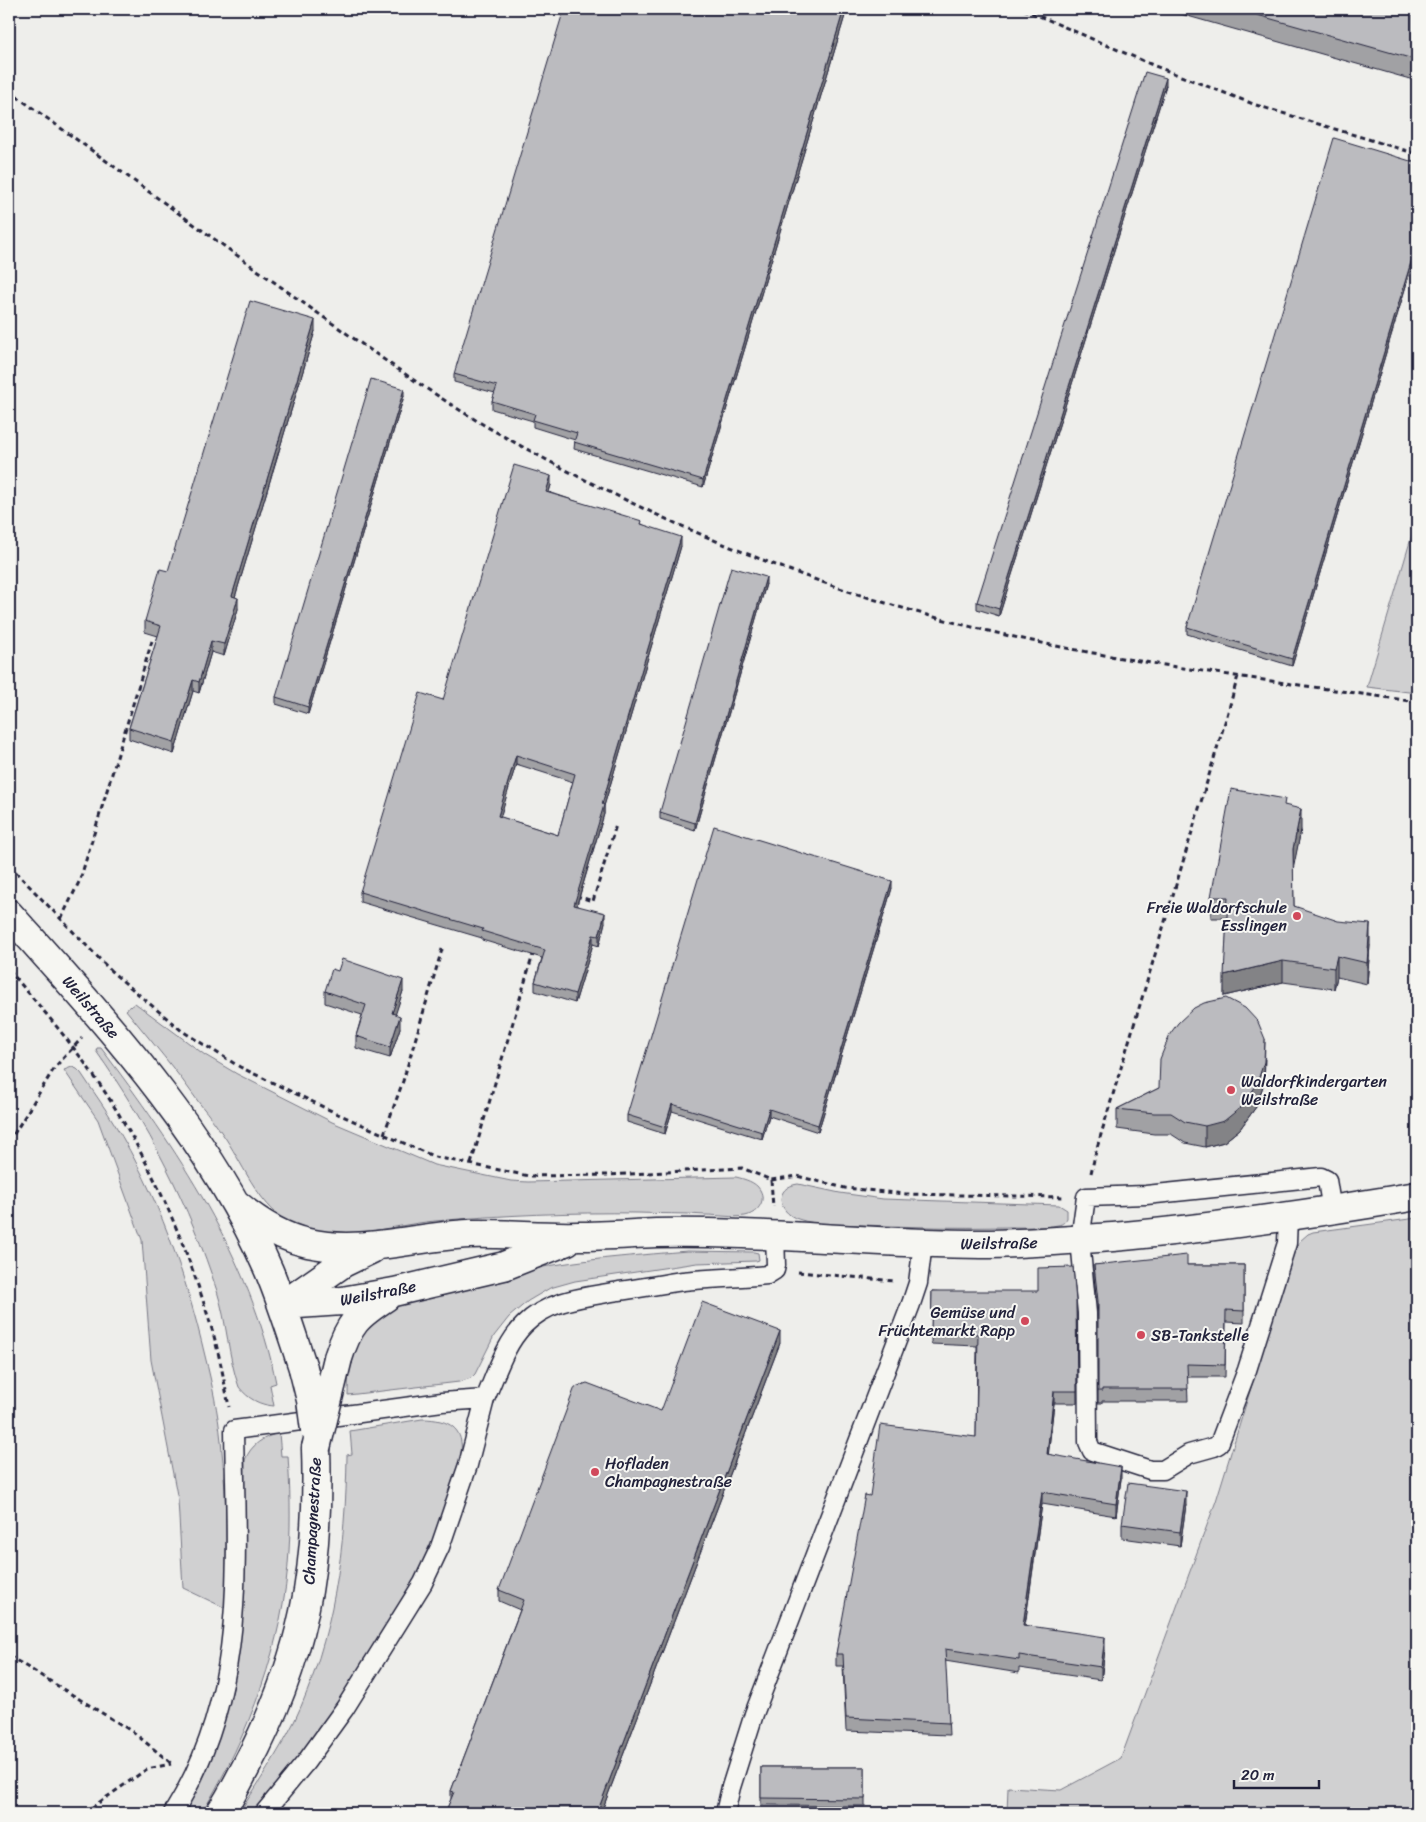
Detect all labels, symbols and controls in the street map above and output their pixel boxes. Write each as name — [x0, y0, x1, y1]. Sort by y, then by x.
place label: Freie Waldorfschule Esslingen — [1147, 893, 1287, 940]
marker: Freie Waldorfschule Esslingen — [1291, 910, 1303, 922]
street label: Weilstraße — [55, 968, 127, 1046]
place label: Waldorfkindergarten Weilstraße — [1241, 1067, 1387, 1114]
marker: Waldorfkindergarten Weilstraße — [1225, 1084, 1237, 1096]
street label: Weilstraße — [960, 1228, 1038, 1258]
street label: Weilstraße — [337, 1271, 419, 1315]
place label: Gemüse und Früchtemarkt Rapp — [878, 1298, 1017, 1345]
marker: Gemüse und Früchtemarkt Rapp — [1019, 1315, 1031, 1327]
place label: SB-Tankstelle — [1151, 1321, 1249, 1350]
marker: SB-Tankstelle — [1135, 1329, 1147, 1341]
place label: Hofladen Champagnestraße — [605, 1449, 732, 1496]
street label: Champagnestraße — [294, 1457, 330, 1585]
marker: Hofladen Champagnestraße — [589, 1466, 601, 1478]
scale bar — [1234, 1757, 1318, 1789]
text: 20 m — [1241, 1762, 1275, 1788]

